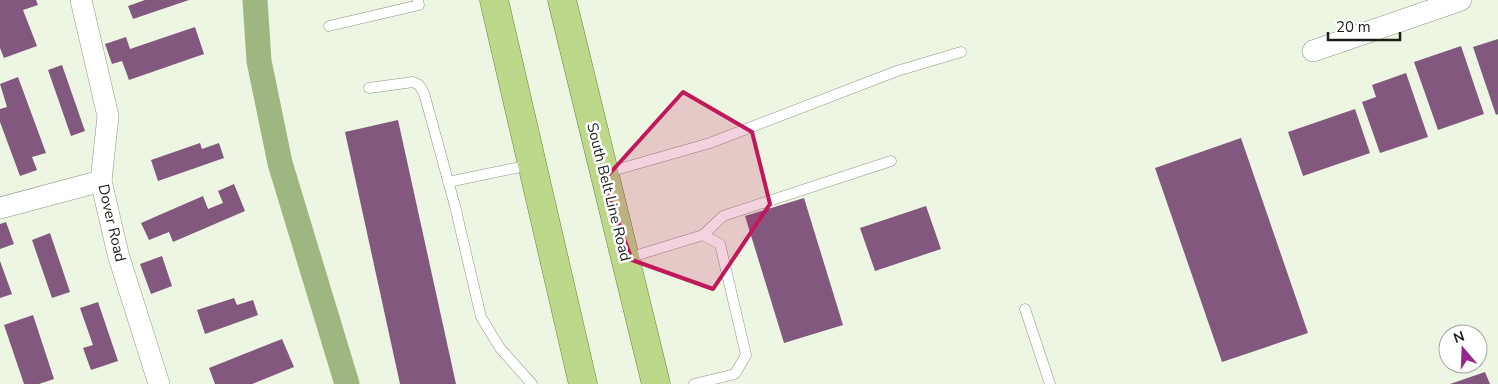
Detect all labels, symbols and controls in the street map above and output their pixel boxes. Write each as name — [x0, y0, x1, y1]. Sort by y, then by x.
scale bar — [1328, 10, 1400, 42]
text: 20 m — [1336, 17, 1371, 37]
street label: South Belt Line Road — [582, 121, 636, 263]
street label: Dover Road — [93, 182, 131, 264]
north arrow — [1438, 324, 1488, 374]
text: N — [1451, 326, 1467, 348]

